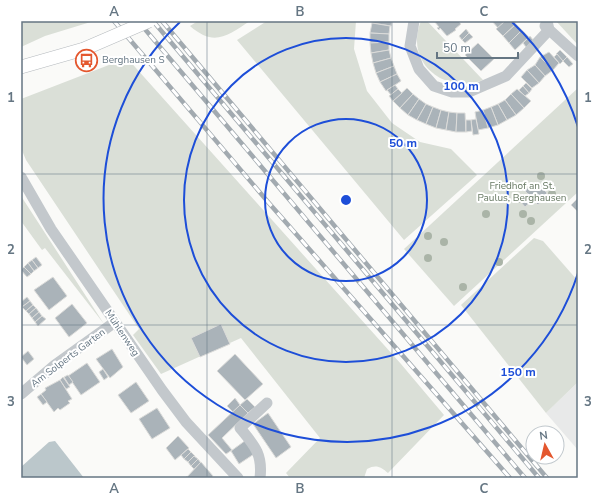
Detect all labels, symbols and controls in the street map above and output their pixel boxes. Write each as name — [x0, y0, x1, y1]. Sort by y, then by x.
text: A — [109, 3, 119, 21]
text: B — [296, 3, 305, 21]
text: C — [480, 3, 489, 21]
scale bar — [437, 34, 518, 60]
text: 50 m — [443, 40, 471, 56]
bus stop icon: Berghausen S — [74, 47, 100, 73]
place label: Berghausen S — [102, 53, 165, 67]
text: 100 m — [443, 78, 479, 94]
text: 1 — [7, 89, 15, 107]
text: 1 — [584, 89, 592, 107]
text: 50 m — [389, 135, 417, 151]
park label: Friedhof an St. Paulus, Berghausen — [477, 179, 567, 205]
centre of rings — [339, 193, 353, 207]
text: 2 — [7, 241, 15, 259]
text: 2 — [584, 241, 592, 259]
street label: Mühlenweg — [101, 307, 143, 359]
street label: Am Solperts Garten — [28, 325, 108, 391]
text: 150 m — [500, 364, 536, 380]
text: 3 — [7, 393, 15, 411]
text: 3 — [584, 393, 592, 411]
north arrow — [525, 425, 565, 465]
text: N — [539, 428, 549, 444]
text: A — [109, 480, 119, 498]
text: B — [296, 480, 305, 498]
text: C — [480, 480, 489, 498]

